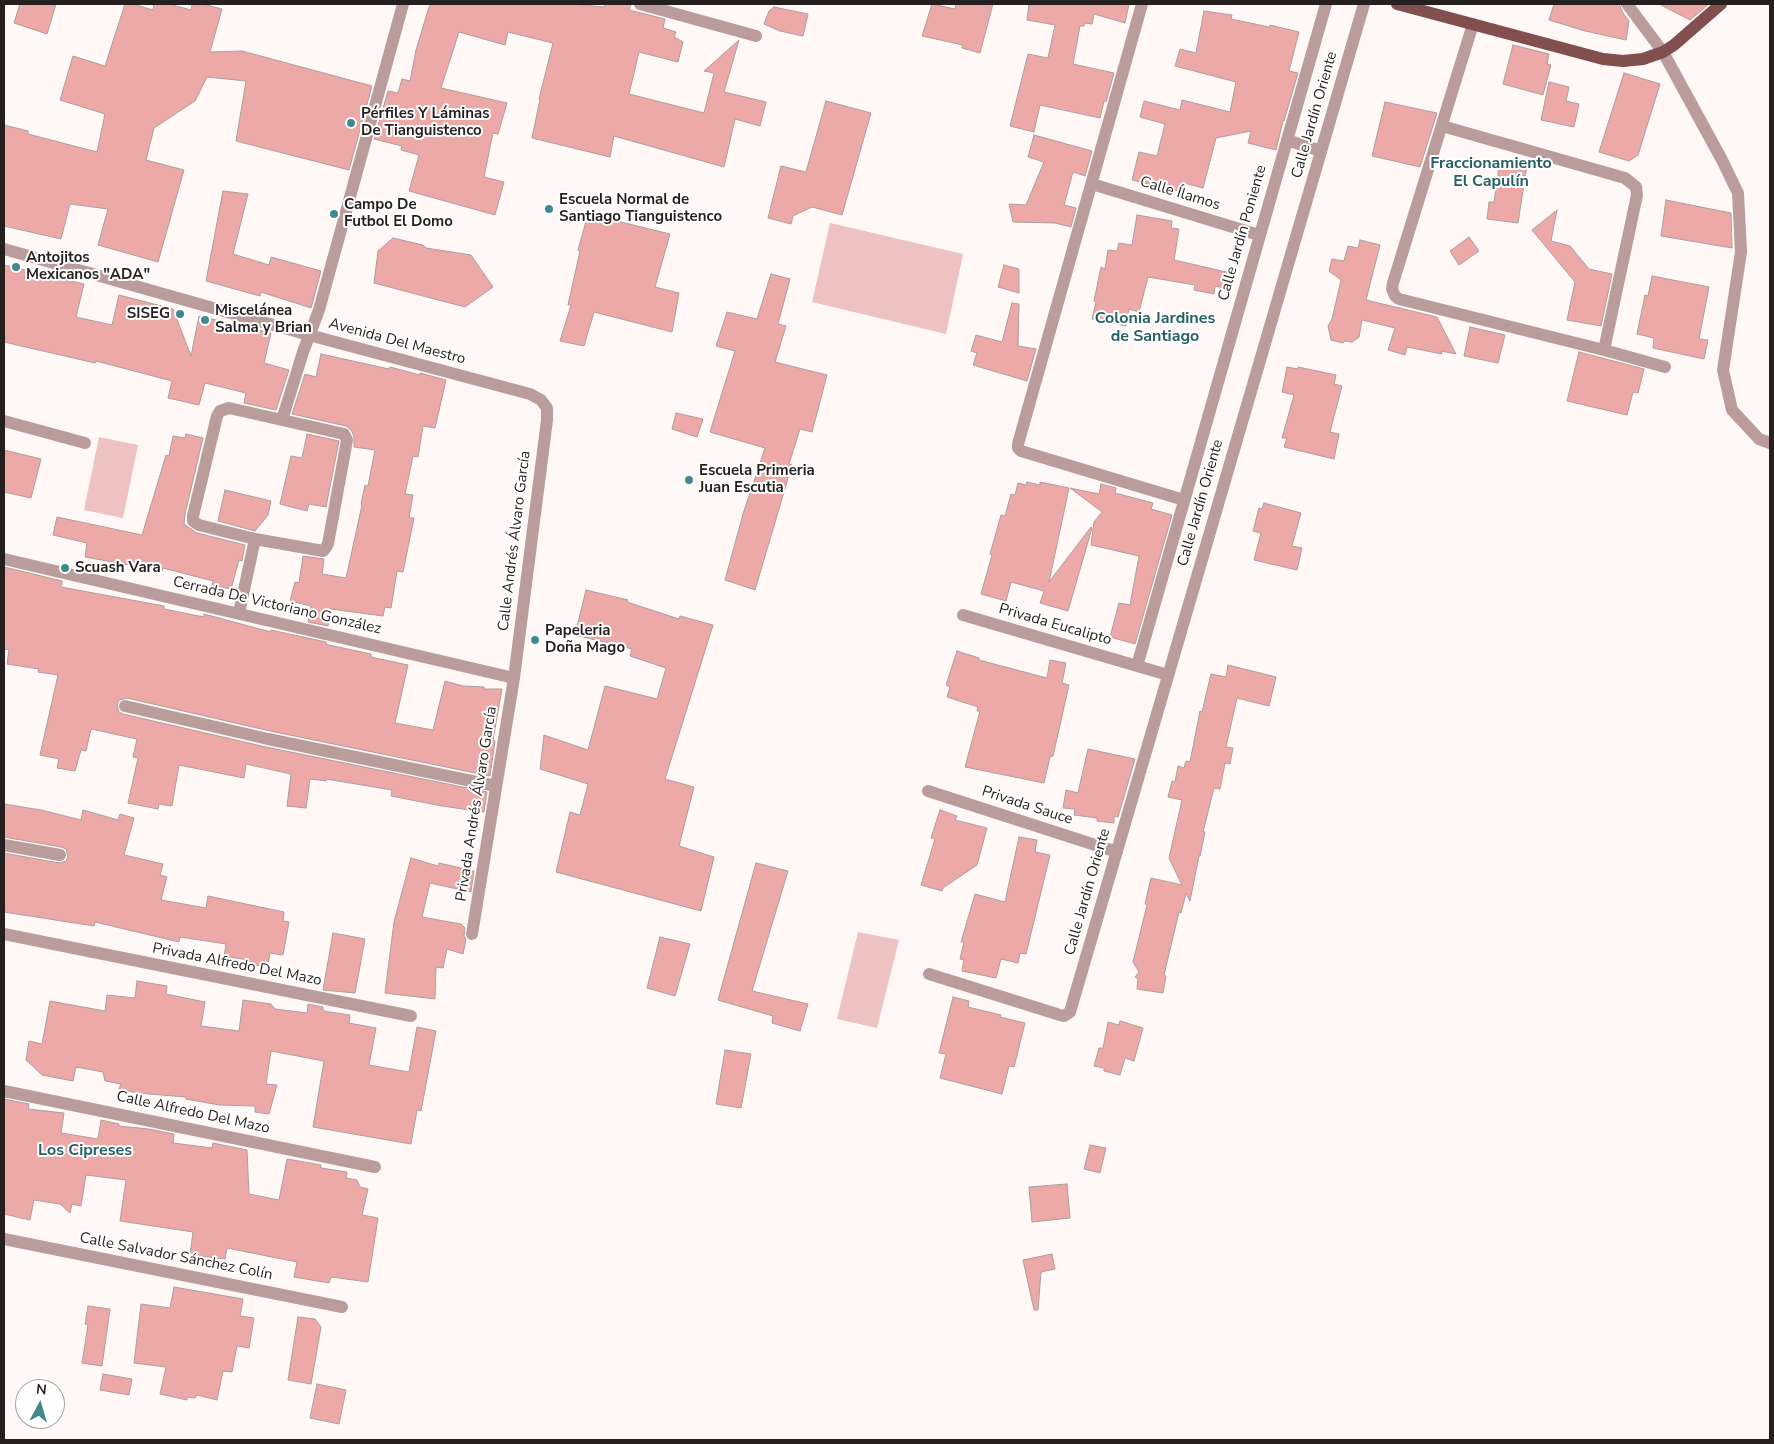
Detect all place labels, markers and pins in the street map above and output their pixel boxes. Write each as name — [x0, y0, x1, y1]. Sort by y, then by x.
place label: Pérfiles Y Láminas De Tianguistenco — [361, 105, 489, 140]
marker: Pérfiles Y Láminas De Tianguistenco — [345, 117, 357, 129]
place label: Escuela Normal de Santiago Tianguistenco — [559, 191, 722, 226]
place label: Campo De Futbol El Domo — [344, 196, 453, 231]
marker: Escuela Normal de Santiago Tianguistenco — [543, 203, 555, 215]
marker: Campo De Futbol El Domo — [328, 208, 340, 220]
place label: Antojitos Mexicanos "ADA" — [26, 249, 150, 284]
marker: Antojitos Mexicanos "ADA" — [10, 261, 22, 273]
place label: Miscelánea Salma y Brian — [215, 302, 312, 337]
place label: SISEG — [127, 305, 170, 323]
marker: SISEG — [174, 308, 186, 320]
marker: Miscelánea Salma y Brian — [199, 314, 211, 326]
place label: Escuela Primeria Juan Escutia — [699, 462, 815, 497]
marker: Escuela Primeria Juan Escutia — [683, 474, 695, 486]
place label: Scuash Vara — [75, 559, 161, 577]
marker: Scuash Vara — [59, 562, 71, 574]
place label: Papeleria Doña Mago — [545, 622, 625, 657]
marker: Papeleria Doña Mago — [529, 634, 541, 646]

